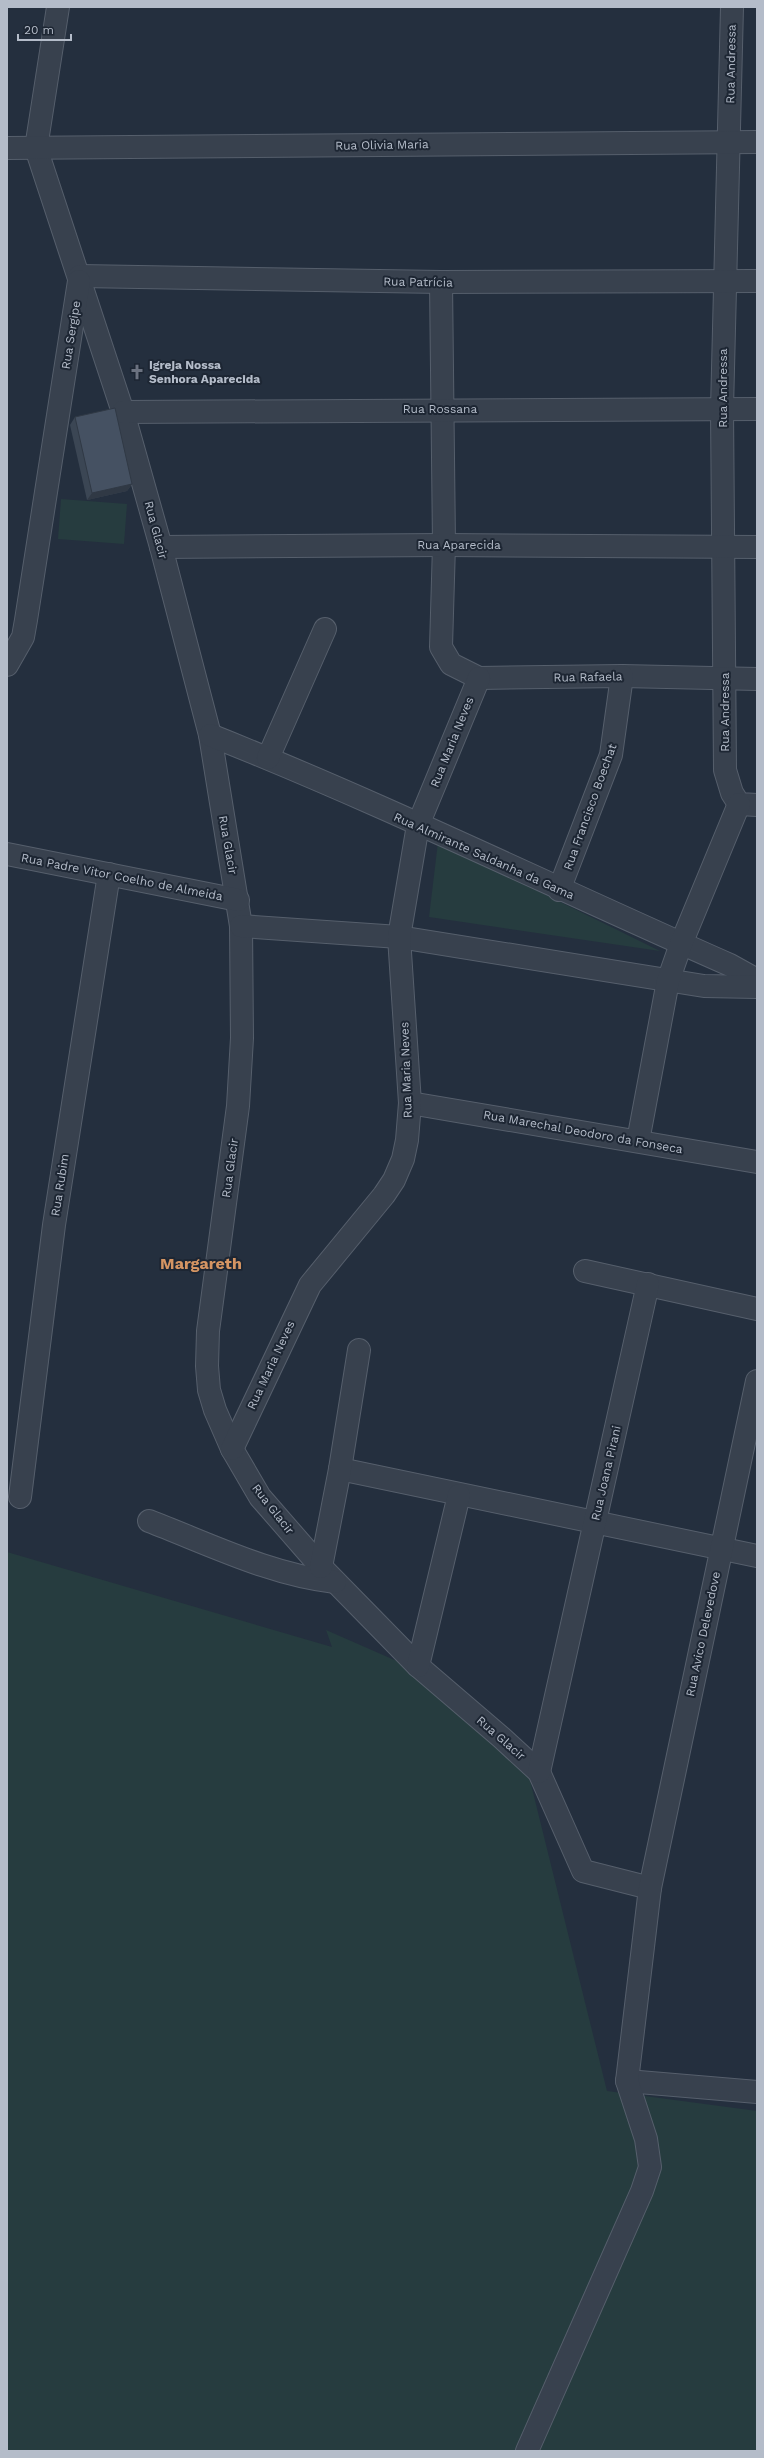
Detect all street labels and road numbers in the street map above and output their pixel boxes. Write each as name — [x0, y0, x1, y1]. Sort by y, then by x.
street label: Rua Andressa — [723, 24, 739, 104]
street label: Rua Olivia Maria — [335, 137, 429, 153]
street label: Rua Patrícia — [383, 274, 453, 290]
street label: Rua Sergipe — [59, 300, 83, 370]
street label: Rua Andressa — [716, 348, 730, 428]
street label: Rua Rossana — [403, 402, 477, 416]
street label: Rua Glacir — [141, 499, 171, 561]
street label: Rua Aparecida — [417, 538, 501, 552]
street label: Rua Rafaela — [553, 669, 623, 685]
street label: Rua Andressa — [718, 672, 732, 752]
street label: Rua Maria Neves — [427, 695, 477, 789]
street label: Rua Francisco Boechat — [561, 742, 619, 872]
street label: Rua Almirante Saldanha da Gama — [392, 810, 577, 902]
street label: Rua Glacir — [216, 814, 240, 876]
street label: Rua Padre Vitor Coelho de Almeida — [20, 851, 224, 903]
street label: Rua Maria Neves — [397, 1022, 415, 1118]
street label: Rua Marechal Deodoro da Fonseca — [482, 1108, 684, 1157]
street label: Rua Glacir — [219, 1137, 241, 1199]
street label: Rua Rubim — [48, 1153, 72, 1217]
street label: Rua Maria Neves — [244, 1318, 298, 1412]
street label: Rua Joana Pirani — [588, 1424, 624, 1522]
street label: Rua Glacir — [249, 1481, 297, 1537]
street label: Rua Avico Delevedove — [683, 1570, 723, 1698]
street label: Rua Glacir — [474, 1713, 528, 1763]

